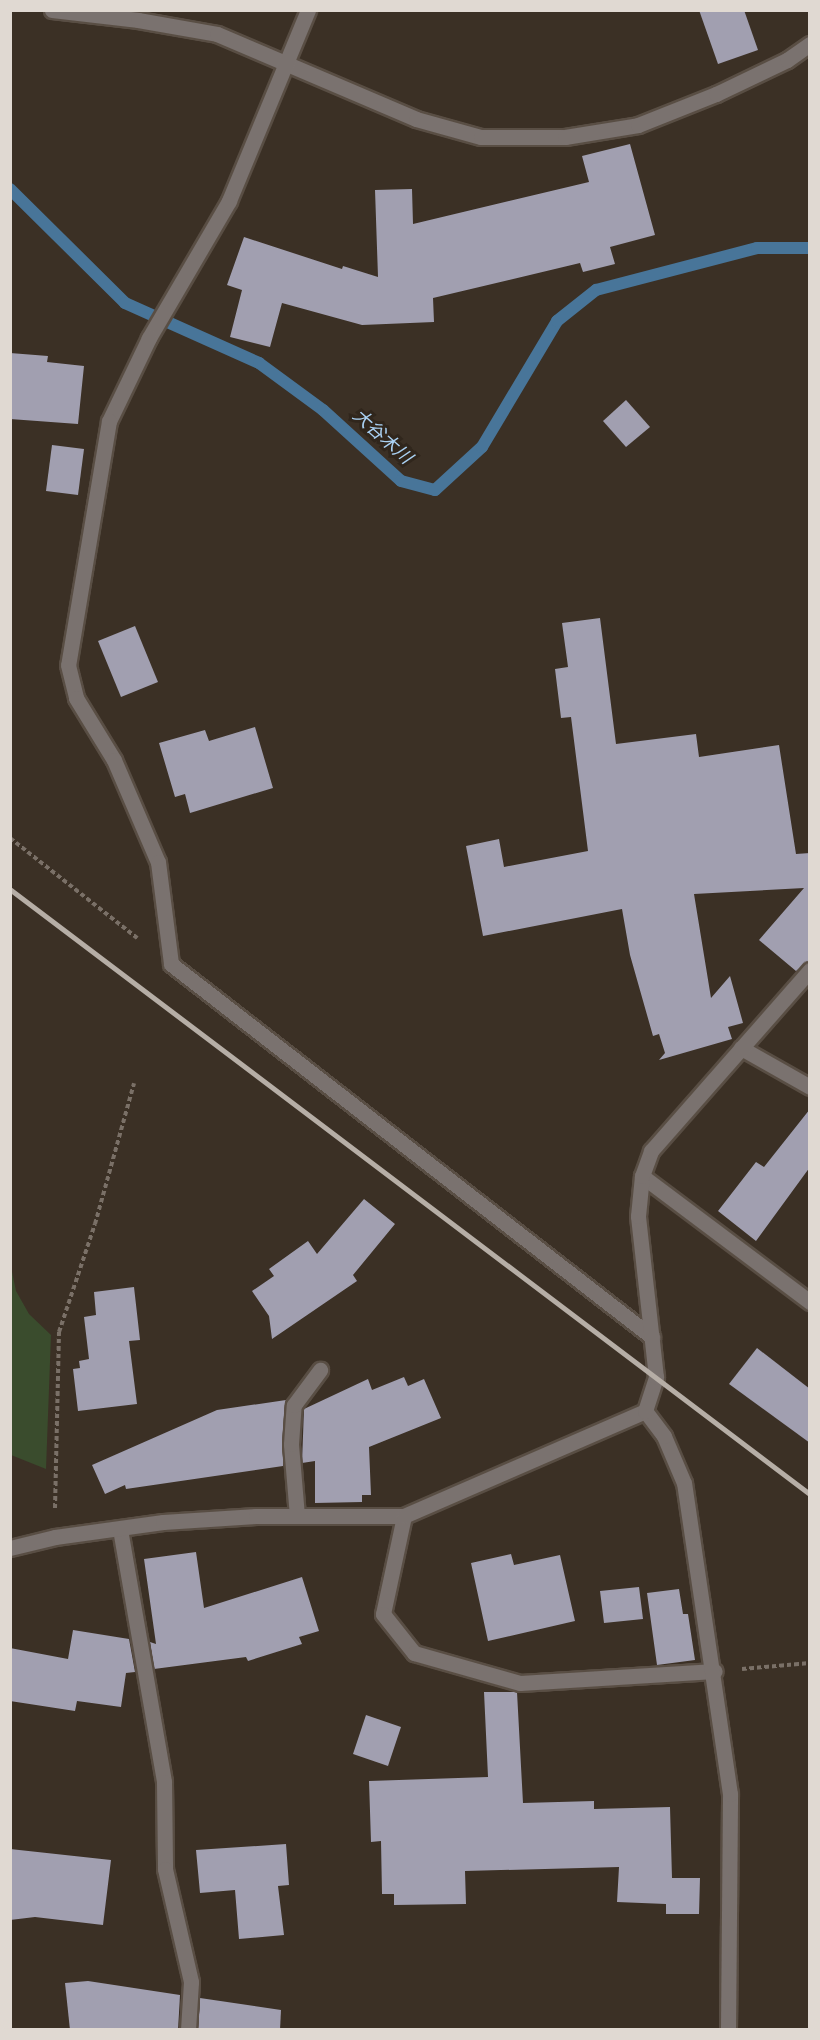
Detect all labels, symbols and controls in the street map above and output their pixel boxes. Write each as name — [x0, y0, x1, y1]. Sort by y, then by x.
water label: 大谷木川 — [347, 406, 415, 470]

